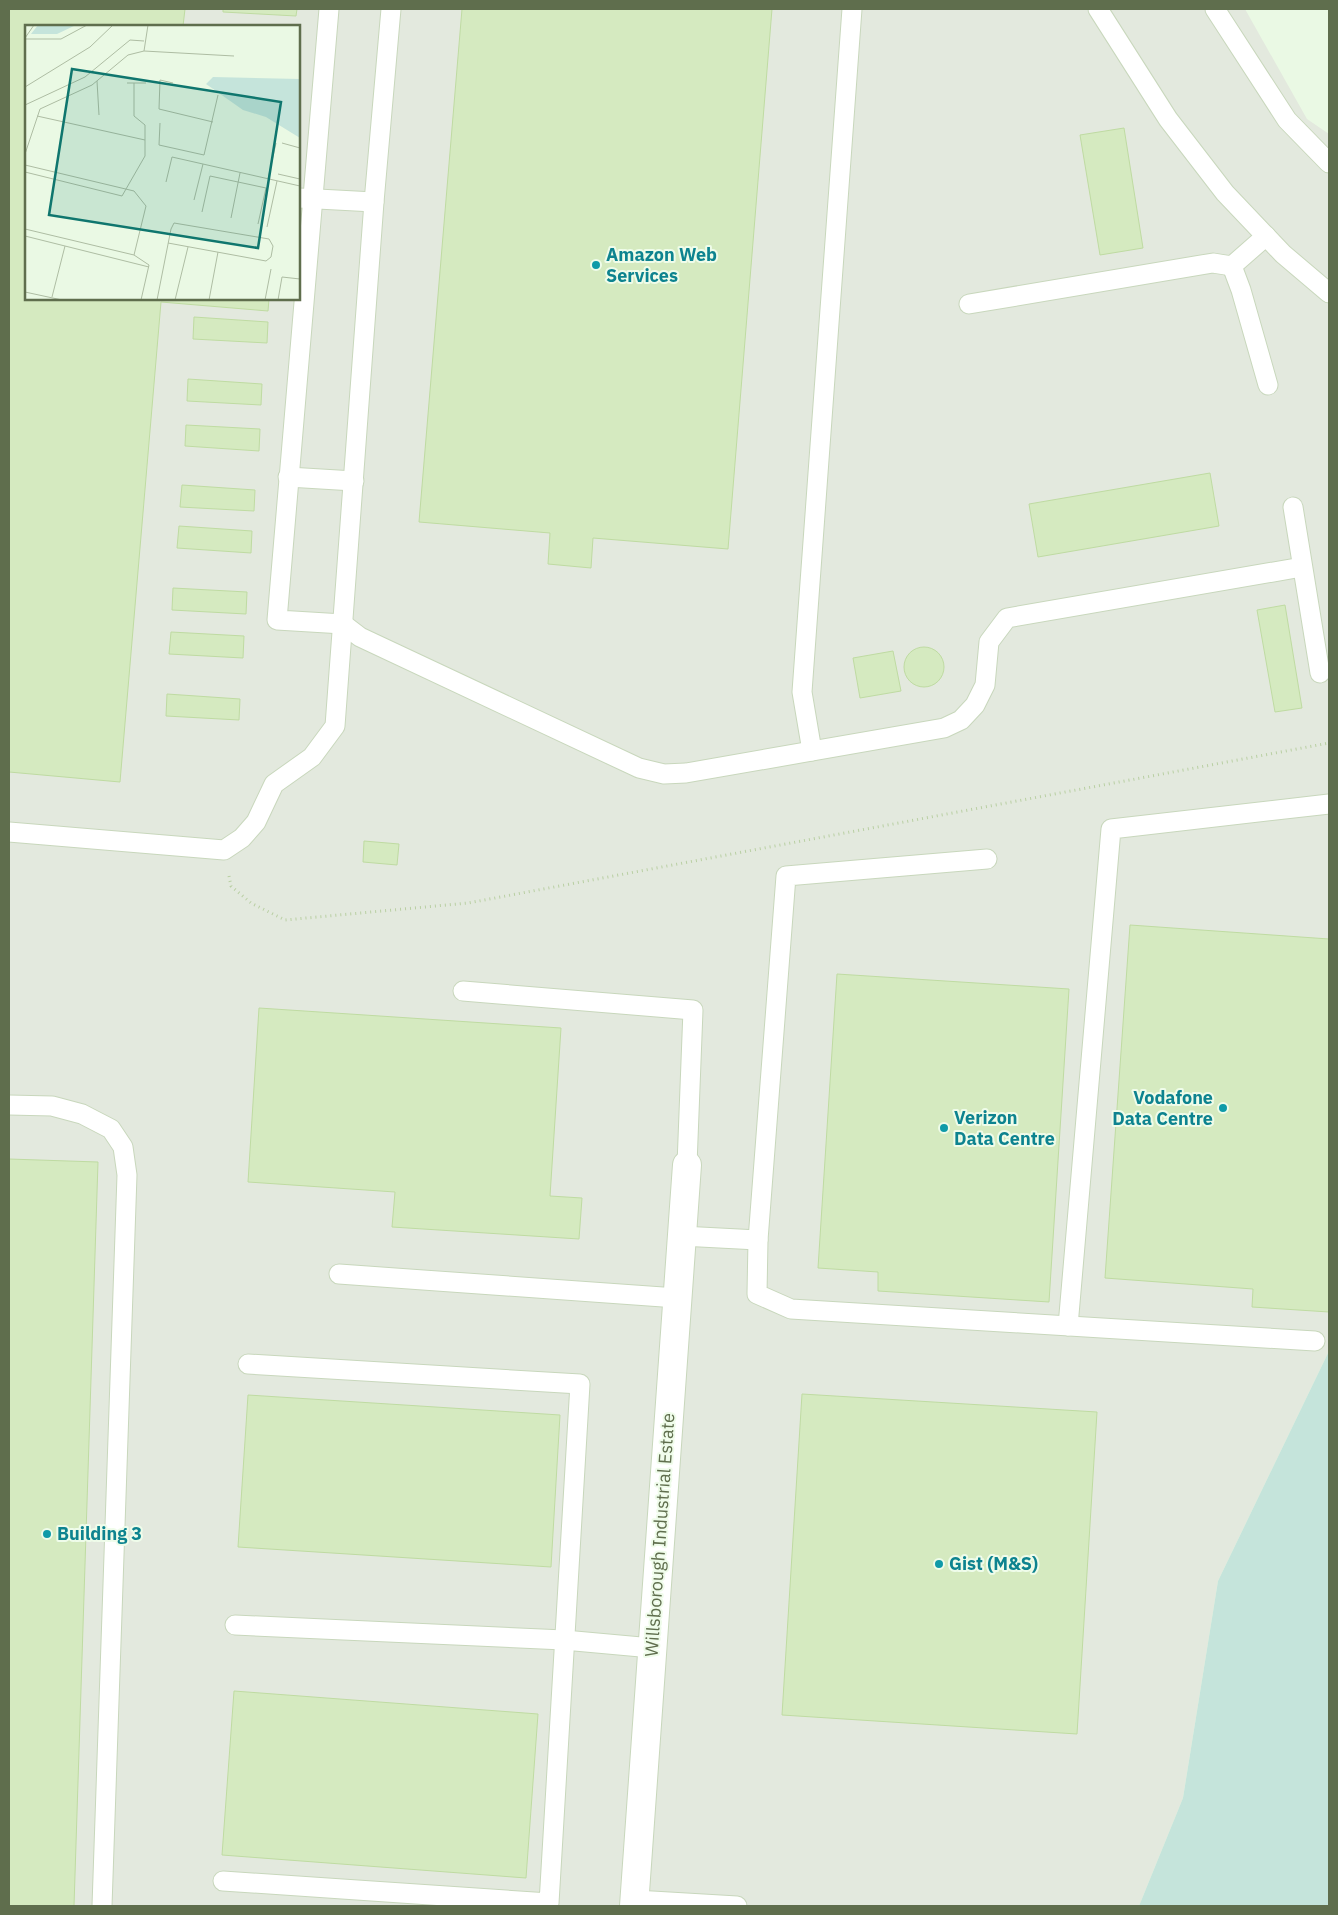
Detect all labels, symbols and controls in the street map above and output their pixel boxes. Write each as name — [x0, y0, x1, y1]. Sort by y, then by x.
inset map — [25, 25, 300, 300]
place label: Amazon Web Services — [606, 243, 717, 287]
marker: Amazon Web Services — [590, 259, 602, 271]
place label: Vodafone Data Centre — [1112, 1086, 1213, 1130]
marker: Vodafone Data Centre — [1217, 1102, 1229, 1114]
place label: Verizon Data Centre — [954, 1106, 1055, 1150]
marker: Verizon Data Centre — [938, 1122, 950, 1134]
street label: Willsborough Industrial Estate — [640, 1412, 680, 1658]
place label: Building 3 — [57, 1522, 142, 1545]
marker: Building 3 — [41, 1528, 53, 1540]
place label: Gist (M&S) — [949, 1552, 1038, 1575]
marker: Gist (M&S) — [933, 1558, 945, 1570]

